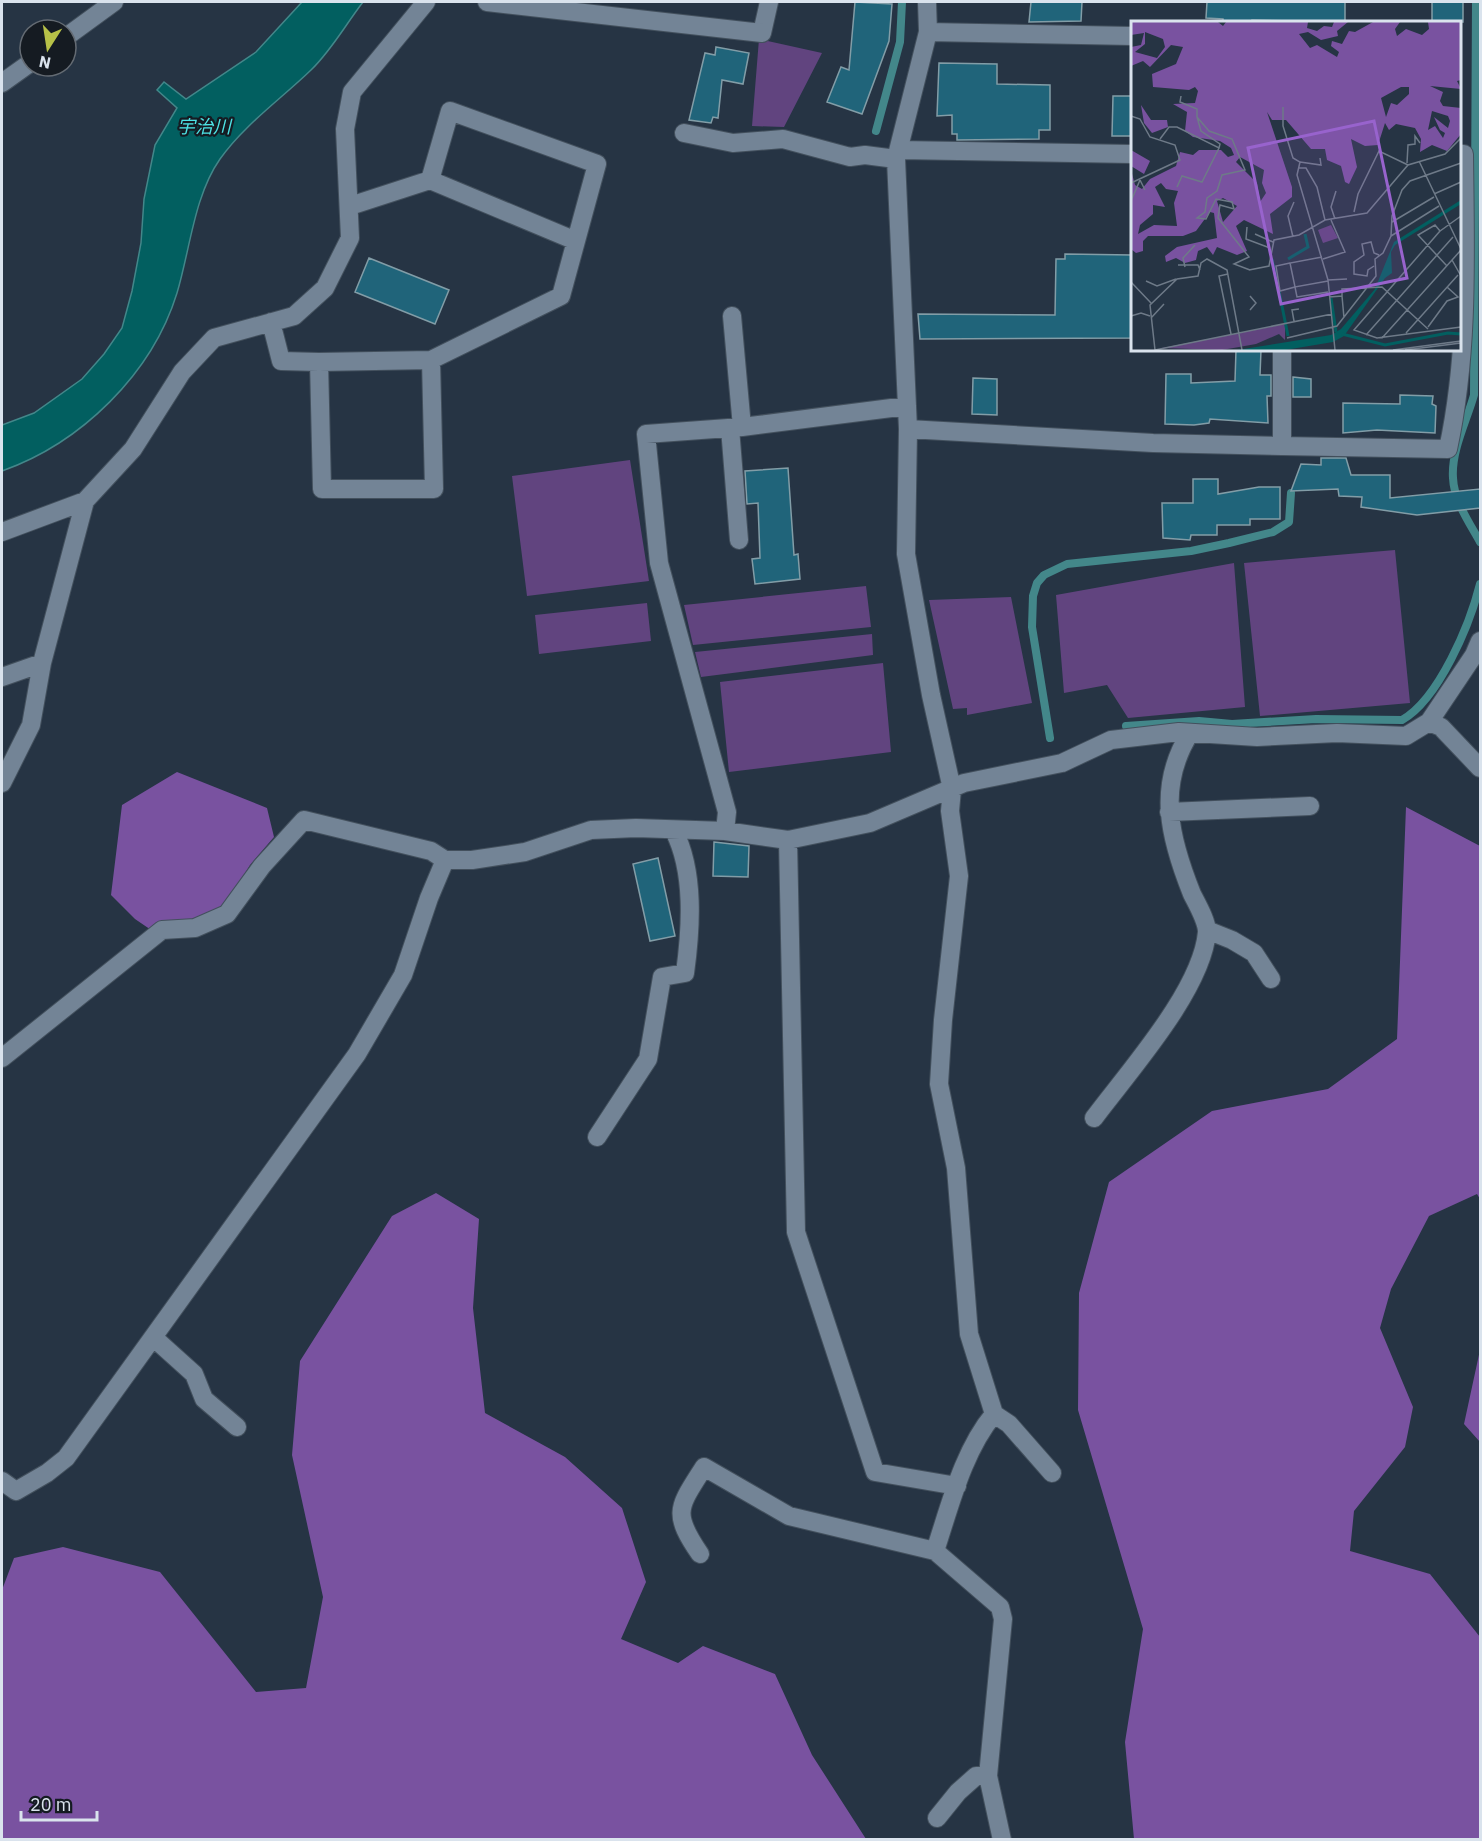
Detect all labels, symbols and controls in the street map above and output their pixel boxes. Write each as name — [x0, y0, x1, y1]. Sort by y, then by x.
north arrow — [18, 18, 78, 78]
inset map — [1131, 21, 1461, 351]
text: N — [37, 52, 53, 74]
water label: 宇治川 — [177, 115, 233, 138]
scale bar — [21, 1784, 98, 1822]
text: 20 m — [30, 1793, 72, 1816]

